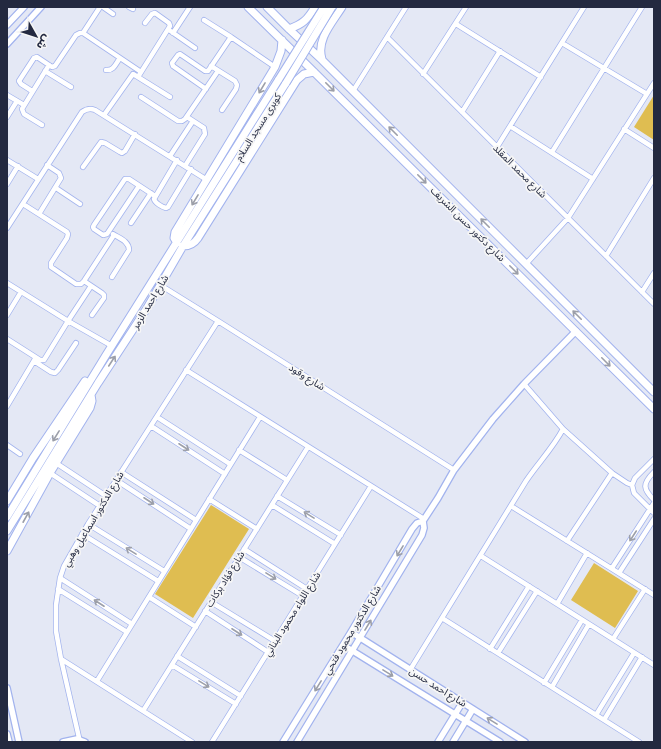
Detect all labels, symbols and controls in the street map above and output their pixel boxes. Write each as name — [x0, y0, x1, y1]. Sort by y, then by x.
north arrow — [16, 16, 56, 56]
text: ش — [34, 32, 54, 53]
one-way arrow — [257, 82, 265, 94]
one-way arrow — [325, 82, 335, 92]
street label: كوبرى مسجد السلام — [232, 90, 286, 164]
one-way arrow — [388, 126, 398, 136]
street label: شارع محمد المقلد — [490, 141, 550, 202]
one-way arrow — [417, 174, 427, 183]
street label: شارع دكتور حسن الشريف — [427, 184, 508, 265]
one-way arrow — [190, 194, 198, 206]
one-way arrow — [480, 218, 490, 228]
one-way arrow — [509, 265, 519, 275]
street label: شارع احمد الزمر — [128, 272, 172, 333]
one-way arrow — [572, 310, 582, 320]
one-way arrow — [108, 356, 116, 367]
one-way arrow — [601, 357, 611, 367]
street label: شارع وقود — [286, 361, 328, 394]
one-way arrow — [52, 430, 60, 441]
one-way arrow — [178, 443, 189, 451]
street label: شارع الدكتور اسماعيل وهبي — [59, 469, 128, 570]
one-way arrow — [143, 498, 155, 506]
one-way arrow — [22, 511, 30, 523]
one-way arrow — [303, 511, 315, 519]
one-way arrow — [629, 530, 637, 541]
one-way arrow — [395, 545, 403, 557]
one-way arrow — [126, 547, 137, 555]
street label: شارع فؤاد بركات — [203, 548, 248, 610]
street label: شارع اللواء محمود البناني — [261, 569, 325, 659]
one-way arrow — [265, 573, 277, 581]
street label: شارع الدكتور محمود فتحي — [320, 583, 385, 678]
one-way arrow — [94, 599, 105, 607]
one-way arrow — [365, 619, 373, 631]
one-way arrow — [231, 628, 243, 636]
street label: شارع احمد حسن — [406, 664, 469, 711]
one-way arrow — [383, 668, 394, 677]
one-way arrow — [313, 680, 321, 692]
one-way arrow — [198, 681, 210, 689]
one-way arrow — [486, 717, 498, 725]

